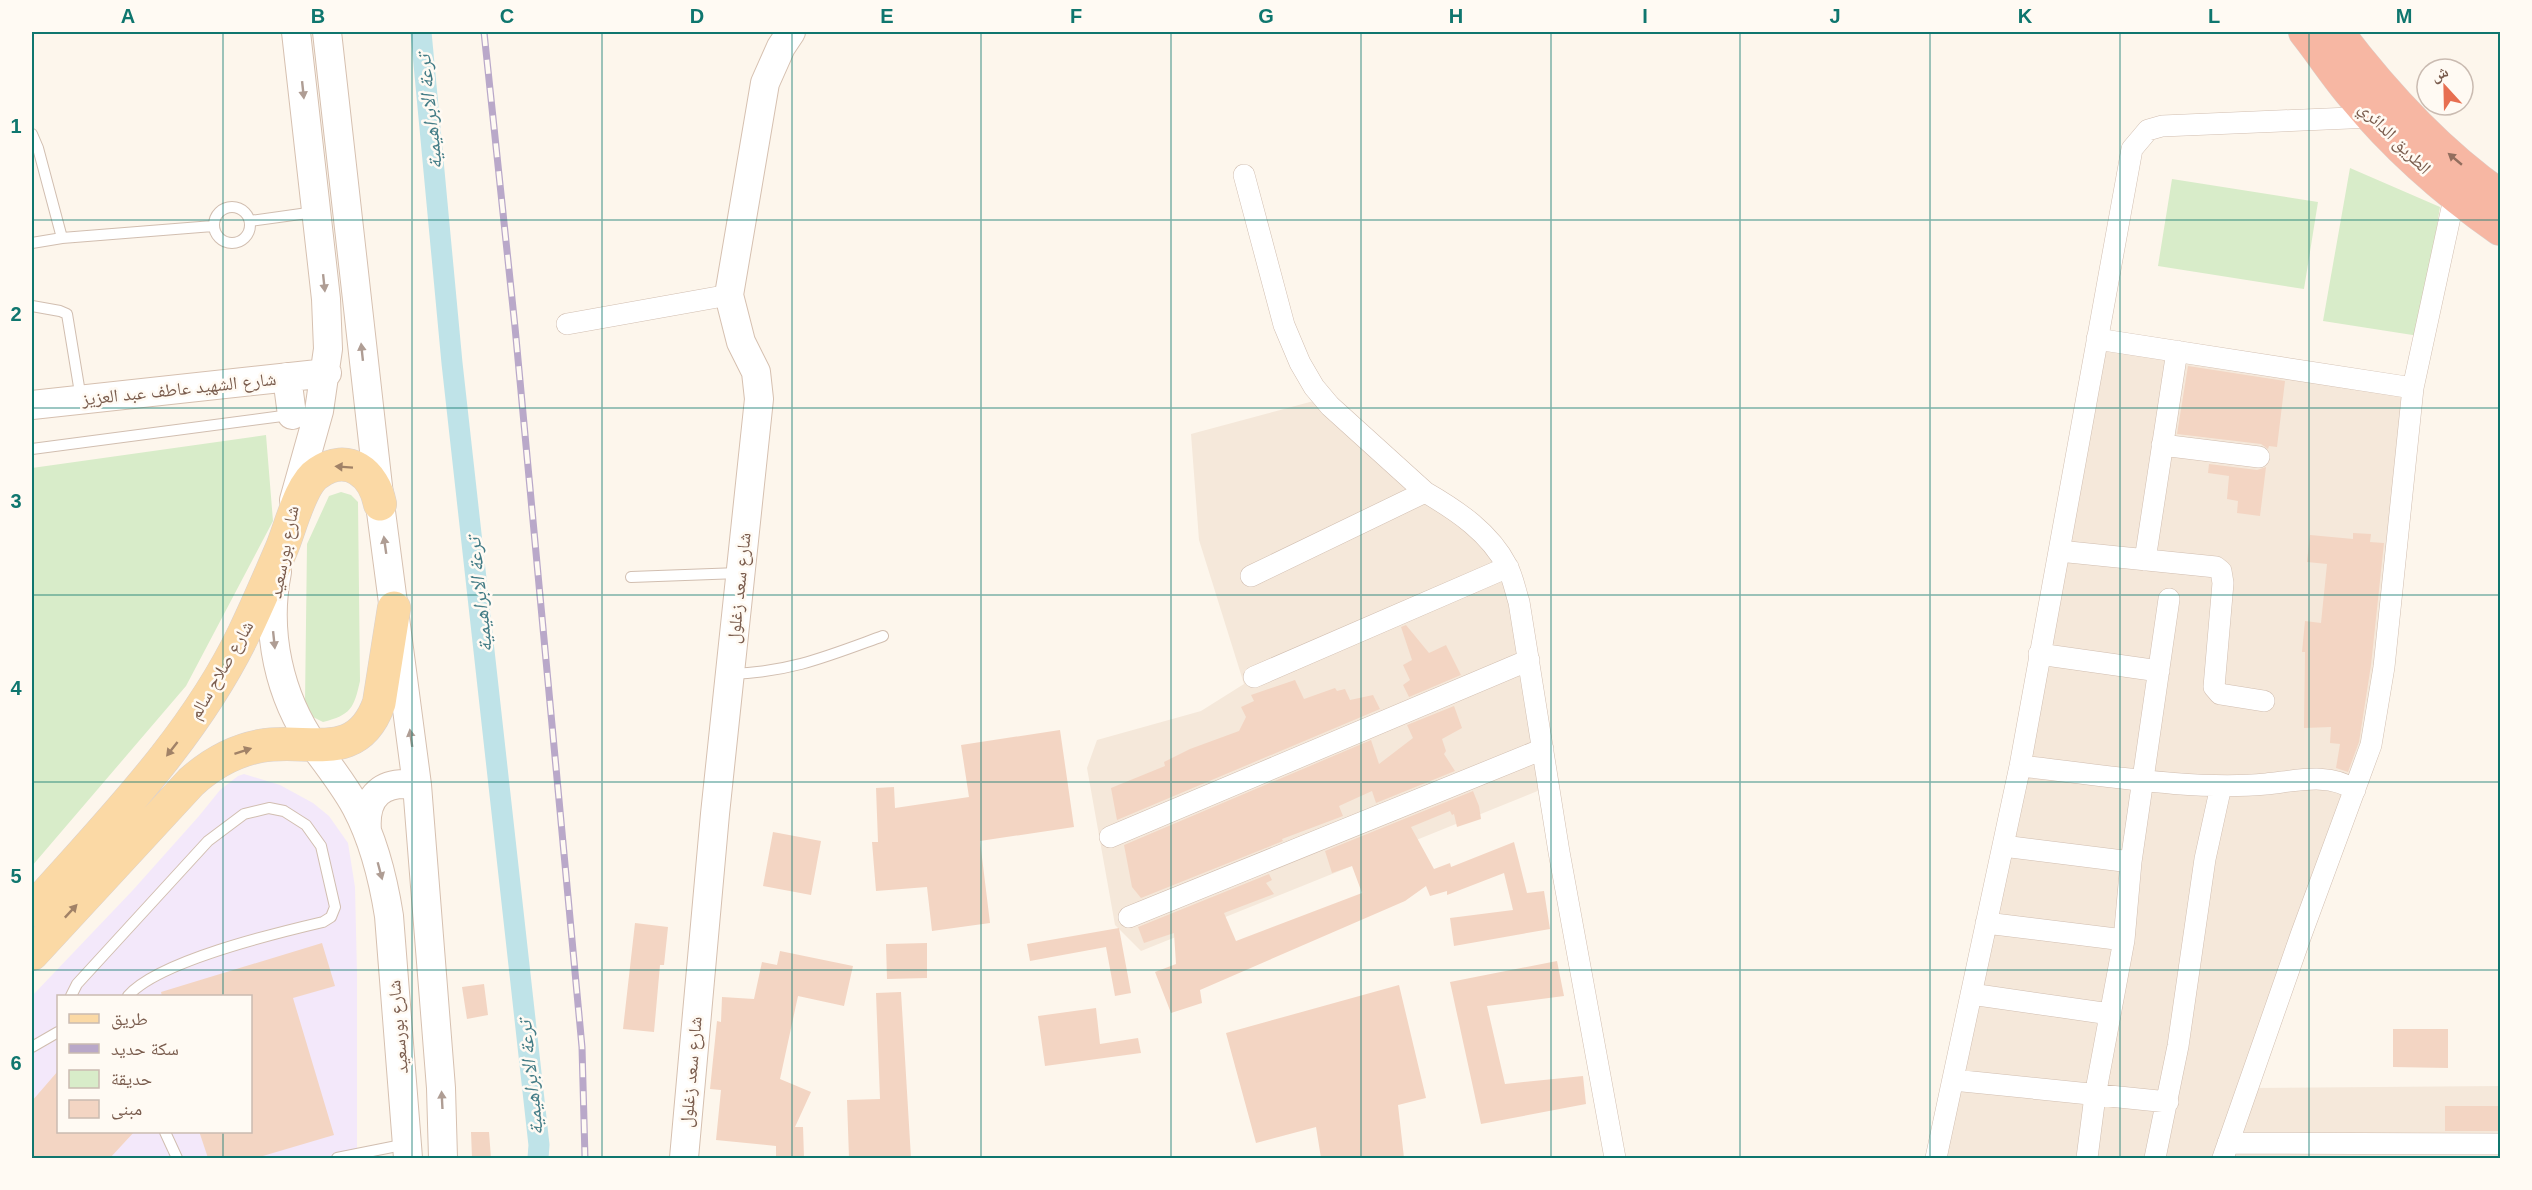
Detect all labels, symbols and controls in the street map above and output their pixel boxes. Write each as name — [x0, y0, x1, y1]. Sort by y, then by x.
text: A — [121, 5, 135, 27]
text: B — [311, 5, 325, 27]
text: C — [500, 5, 514, 27]
text: D — [690, 5, 704, 27]
text: E — [880, 5, 894, 27]
text: F — [1070, 5, 1082, 27]
text: G — [1258, 5, 1274, 27]
text: H — [1449, 5, 1463, 27]
text: I — [1642, 5, 1648, 27]
text: J — [1829, 5, 1841, 27]
text: K — [2018, 5, 2033, 27]
text: L — [2208, 5, 2220, 27]
text: M — [2396, 5, 2412, 27]
water label: ترعة الابراهيمية — [412, 49, 447, 170]
north arrow — [2415, 57, 2475, 117]
text: ش — [2429, 62, 2451, 86]
one-way arrow — [298, 80, 307, 99]
street label: الطريق الدائري — [2352, 98, 2435, 181]
text: 1 — [10, 115, 22, 137]
one-way arrow — [2447, 153, 2463, 166]
one-way arrow — [319, 274, 329, 293]
text: 2 — [10, 303, 22, 325]
one-way arrow — [357, 342, 367, 361]
street label: شارع الشهيد عاطف عبد العزيز — [80, 369, 277, 410]
one-way arrow — [334, 462, 353, 471]
text: 3 — [10, 490, 22, 512]
street label: شارع بورسعيد — [265, 504, 304, 600]
street label: شارع سعد زغلول — [723, 531, 756, 645]
water label: ترعة الابراهيمية — [462, 532, 497, 653]
one-way arrow — [381, 536, 390, 555]
street label: شارع صلاح سالم — [185, 617, 259, 724]
one-way arrow — [270, 630, 279, 649]
text: 4 — [10, 677, 22, 699]
one-way arrow — [407, 729, 416, 748]
one-way arrow — [166, 741, 178, 756]
one-way arrow — [234, 746, 252, 756]
one-way arrow — [376, 862, 386, 881]
text: 5 — [10, 865, 22, 887]
one-way arrow — [64, 904, 78, 919]
street label: شارع بورسعيد — [384, 979, 413, 1075]
legend — [57, 995, 252, 1133]
text: طريق — [111, 1009, 148, 1030]
water label: ترعة الابراهيمية — [513, 1015, 548, 1136]
street label: شارع سعد زغلول — [676, 1016, 707, 1129]
text: سكة حديد — [111, 1039, 179, 1059]
text: 6 — [10, 1052, 22, 1074]
text: حديقة — [111, 1069, 152, 1089]
one-way arrow — [437, 1091, 446, 1110]
text: مبنى — [111, 1099, 142, 1120]

